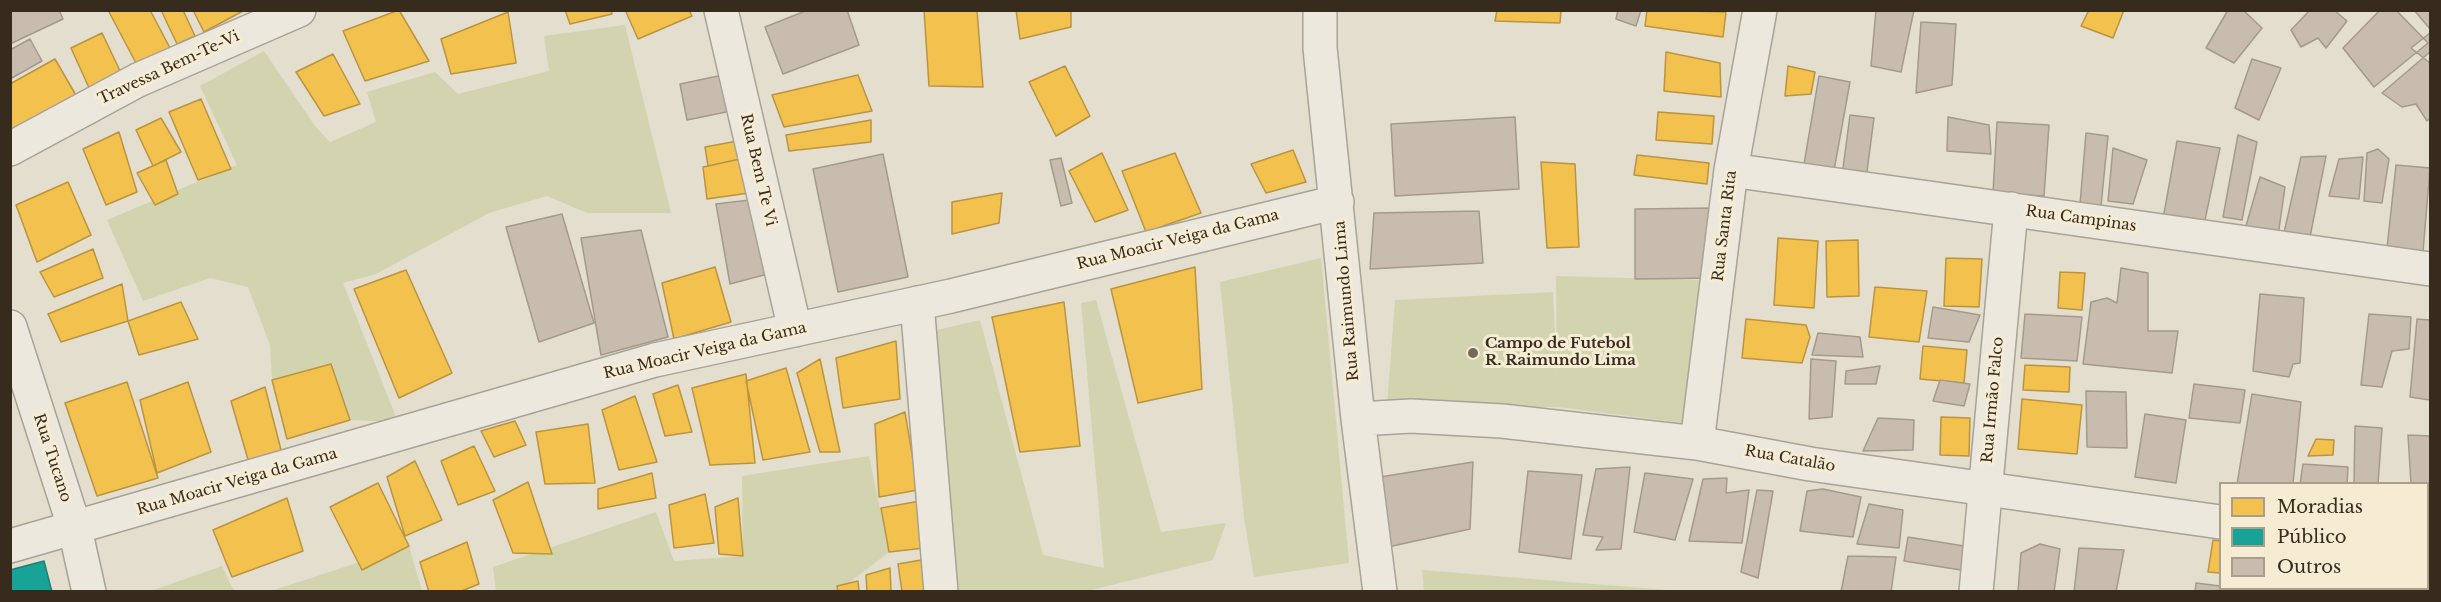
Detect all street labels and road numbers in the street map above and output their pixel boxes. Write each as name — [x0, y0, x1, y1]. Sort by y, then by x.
street label: Travessa Bem-Te-Vi — [96, 27, 242, 109]
street label: Rua Bem Te Vi — [736, 112, 780, 228]
street label: Rua Santa Rita — [1709, 169, 1741, 283]
street label: Rua Campinas — [2024, 202, 2138, 236]
street label: Rua Moacir Veiga da Gama — [1075, 206, 1281, 274]
street label: Rua Raimundo Lima — [1331, 220, 1363, 382]
street label: Rua Moacir Veiga da Gama — [602, 319, 808, 383]
street label: Rua Irmão Falco — [1979, 336, 2007, 464]
street label: Rua Tucano — [29, 411, 75, 505]
street label: Rua Catalão — [1743, 442, 1837, 476]
street label: Rua Moacir Veiga da Gama — [135, 445, 339, 519]

